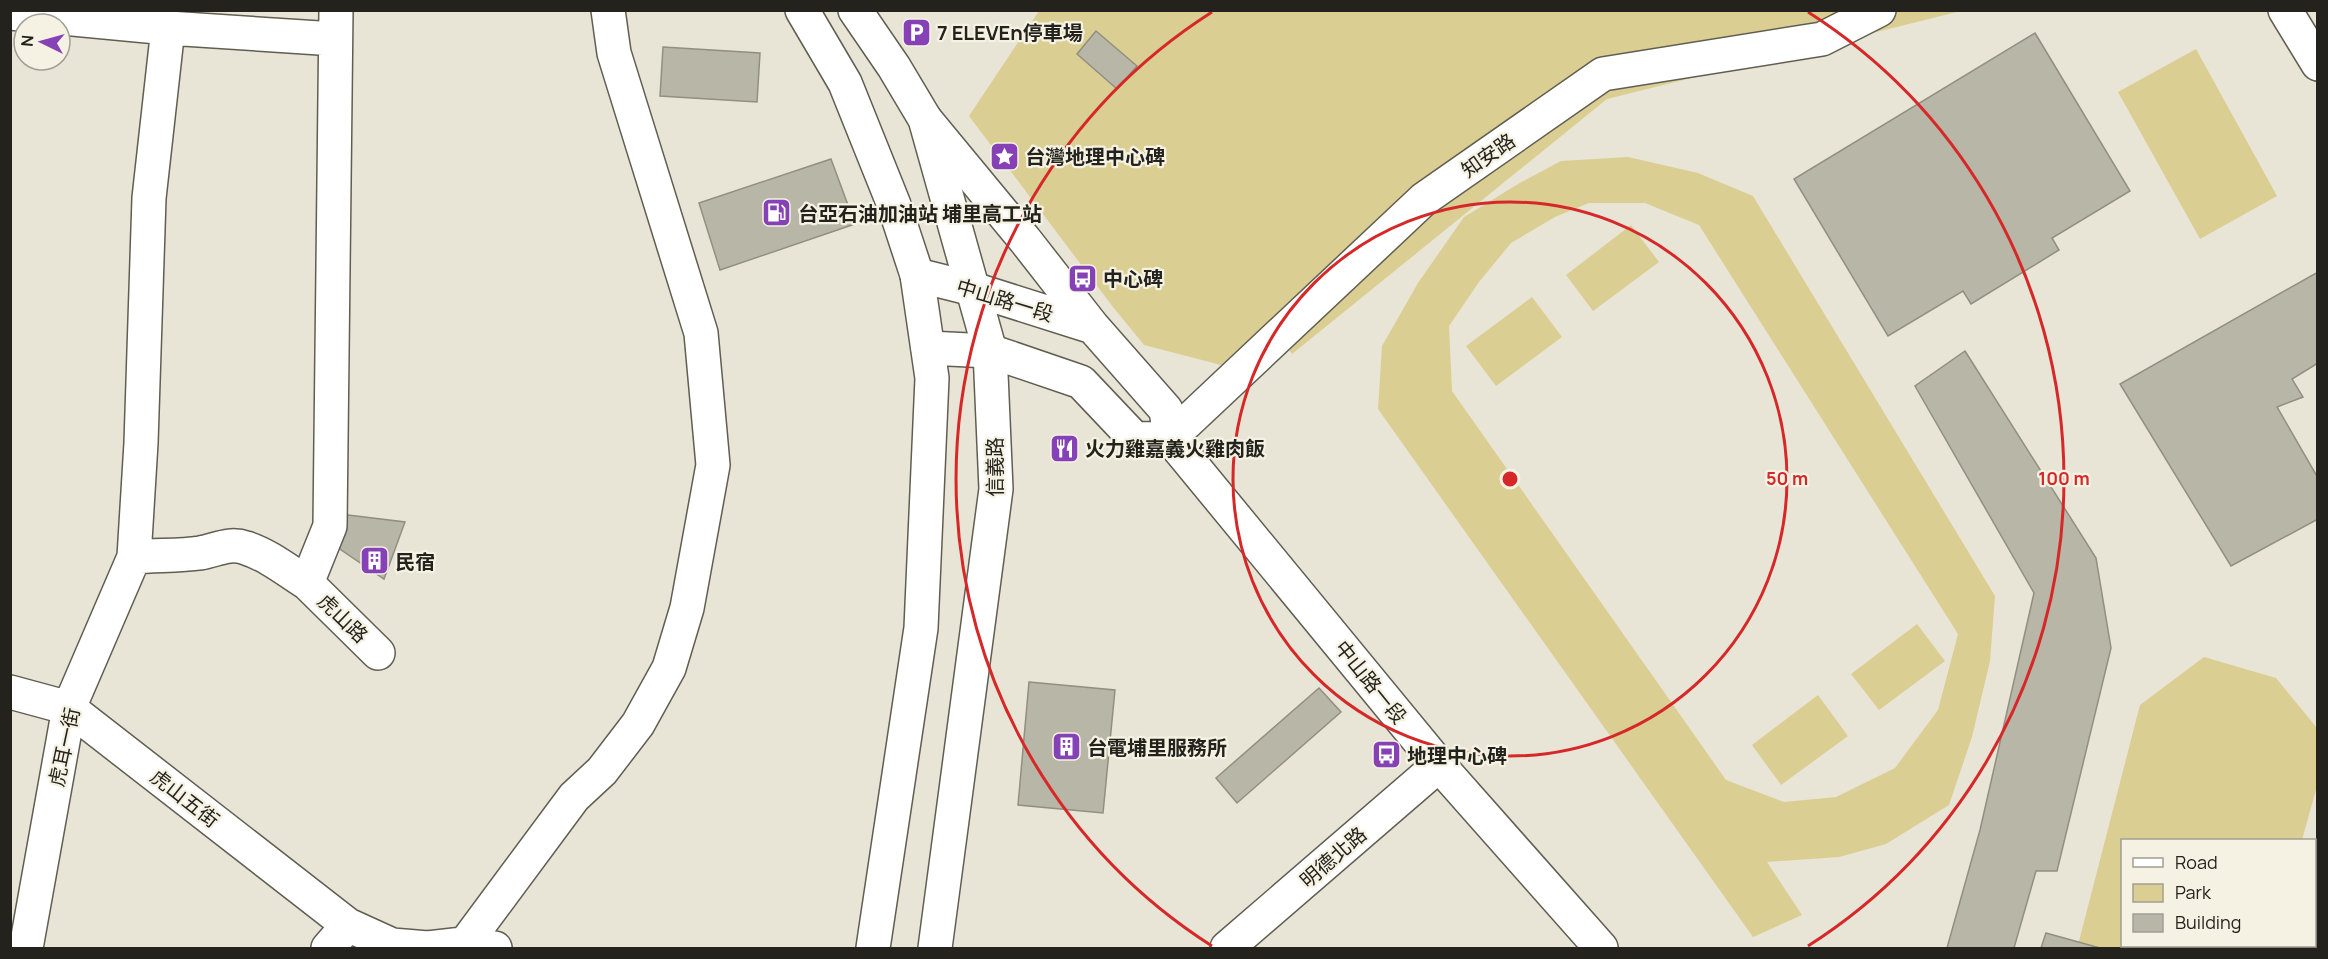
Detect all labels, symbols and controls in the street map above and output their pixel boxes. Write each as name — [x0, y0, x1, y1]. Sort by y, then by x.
north arrow — [12, 12, 72, 72]
parking icon: 7 ELEVEn停車場 — [900, 16, 932, 48]
place label: 7 ELEVEn停車場 — [937, 19, 1083, 46]
text: N — [16, 34, 39, 47]
street label: 知安路 — [1456, 127, 1520, 183]
place icon: 台灣地理中心碑 — [988, 140, 1020, 172]
place label: 台灣地理中心碑 — [1025, 143, 1165, 170]
fuel station icon: 台亞石油加油站 埔里高工站 — [761, 197, 793, 229]
place label: 台亞石油加油站 埔里高工站 — [798, 200, 1042, 227]
bus stop icon: 中心碑 — [1066, 262, 1098, 294]
place label: 中心碑 — [1103, 265, 1163, 292]
street label: 中山路一段 — [953, 272, 1057, 328]
restaurant icon: 火力雞嘉義火雞肉飯 — [1048, 432, 1080, 464]
place label: 火力雞嘉義火雞肉飯 — [1085, 435, 1265, 462]
street label: 信義路 — [981, 437, 1008, 497]
text: 50 m — [1766, 466, 1808, 490]
text: 100 m — [2038, 466, 2090, 490]
centre of rings — [1500, 469, 1520, 489]
building icon: 民宿 — [358, 545, 390, 577]
place label: 民宿 — [395, 548, 435, 575]
street label: 虎山路 — [312, 587, 374, 649]
street label: 中山路一段 — [1329, 635, 1413, 729]
street label: 虎耳一街 — [42, 705, 86, 789]
building icon: 台電埔里服務所 — [1050, 731, 1082, 763]
place label: 台電埔里服務所 — [1087, 734, 1227, 761]
bus stop icon: 地理中心碑 — [1370, 739, 1402, 771]
place label: 地理中心碑 — [1407, 742, 1507, 769]
street label: 虎山五街 — [145, 763, 225, 833]
street label: 明德北路 — [1294, 821, 1372, 893]
legend — [2121, 839, 2316, 947]
text: Road — [2175, 850, 2218, 874]
text: Park — [2175, 880, 2212, 904]
text: Building — [2175, 910, 2241, 934]

